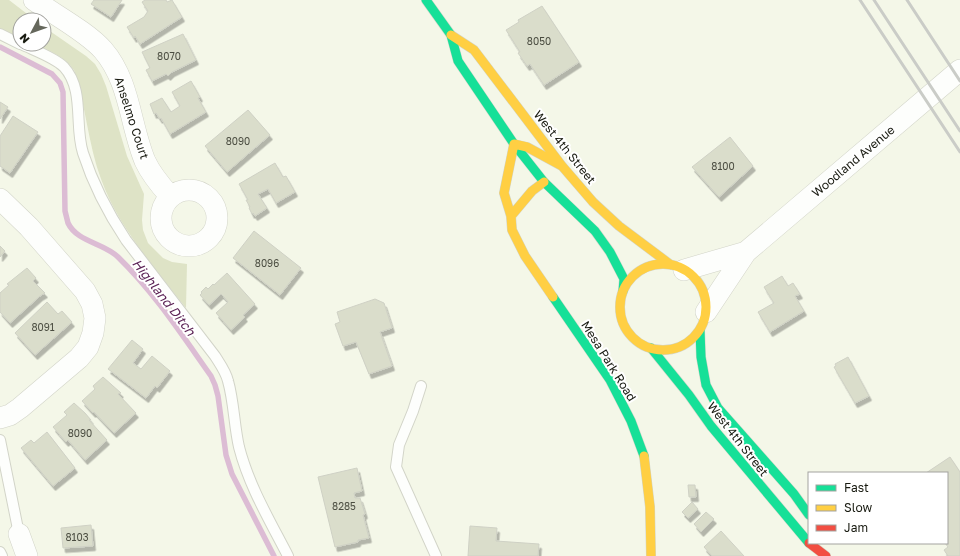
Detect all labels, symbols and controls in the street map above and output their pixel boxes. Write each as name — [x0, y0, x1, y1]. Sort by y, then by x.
north arrow — [12, 12, 52, 52]
text: N — [16, 31, 32, 46]
house number: 8050 — [527, 35, 551, 47]
house number: 8070 — [157, 50, 181, 62]
street label: Anselmo Court — [112, 75, 152, 161]
street label: West 4th Street — [531, 107, 599, 187]
street label: Woodland Avenue — [809, 122, 898, 200]
house number: 8090 — [226, 135, 250, 147]
house number: 8100 — [711, 160, 735, 172]
water label: Highland Ditch — [129, 255, 200, 339]
house number: 8096 — [255, 257, 279, 269]
street label: Mesa Park Road — [578, 318, 640, 404]
house number: 8091 — [31, 321, 55, 333]
street label: West 4th Street — [704, 399, 772, 479]
house number: 8090 — [68, 427, 92, 439]
legend — [808, 472, 948, 544]
text: Fast — [844, 480, 869, 495]
house number: 8285 — [332, 500, 356, 512]
text: Slow — [844, 500, 872, 515]
text: Jam — [844, 520, 868, 535]
house number: 8103 — [66, 531, 89, 543]

